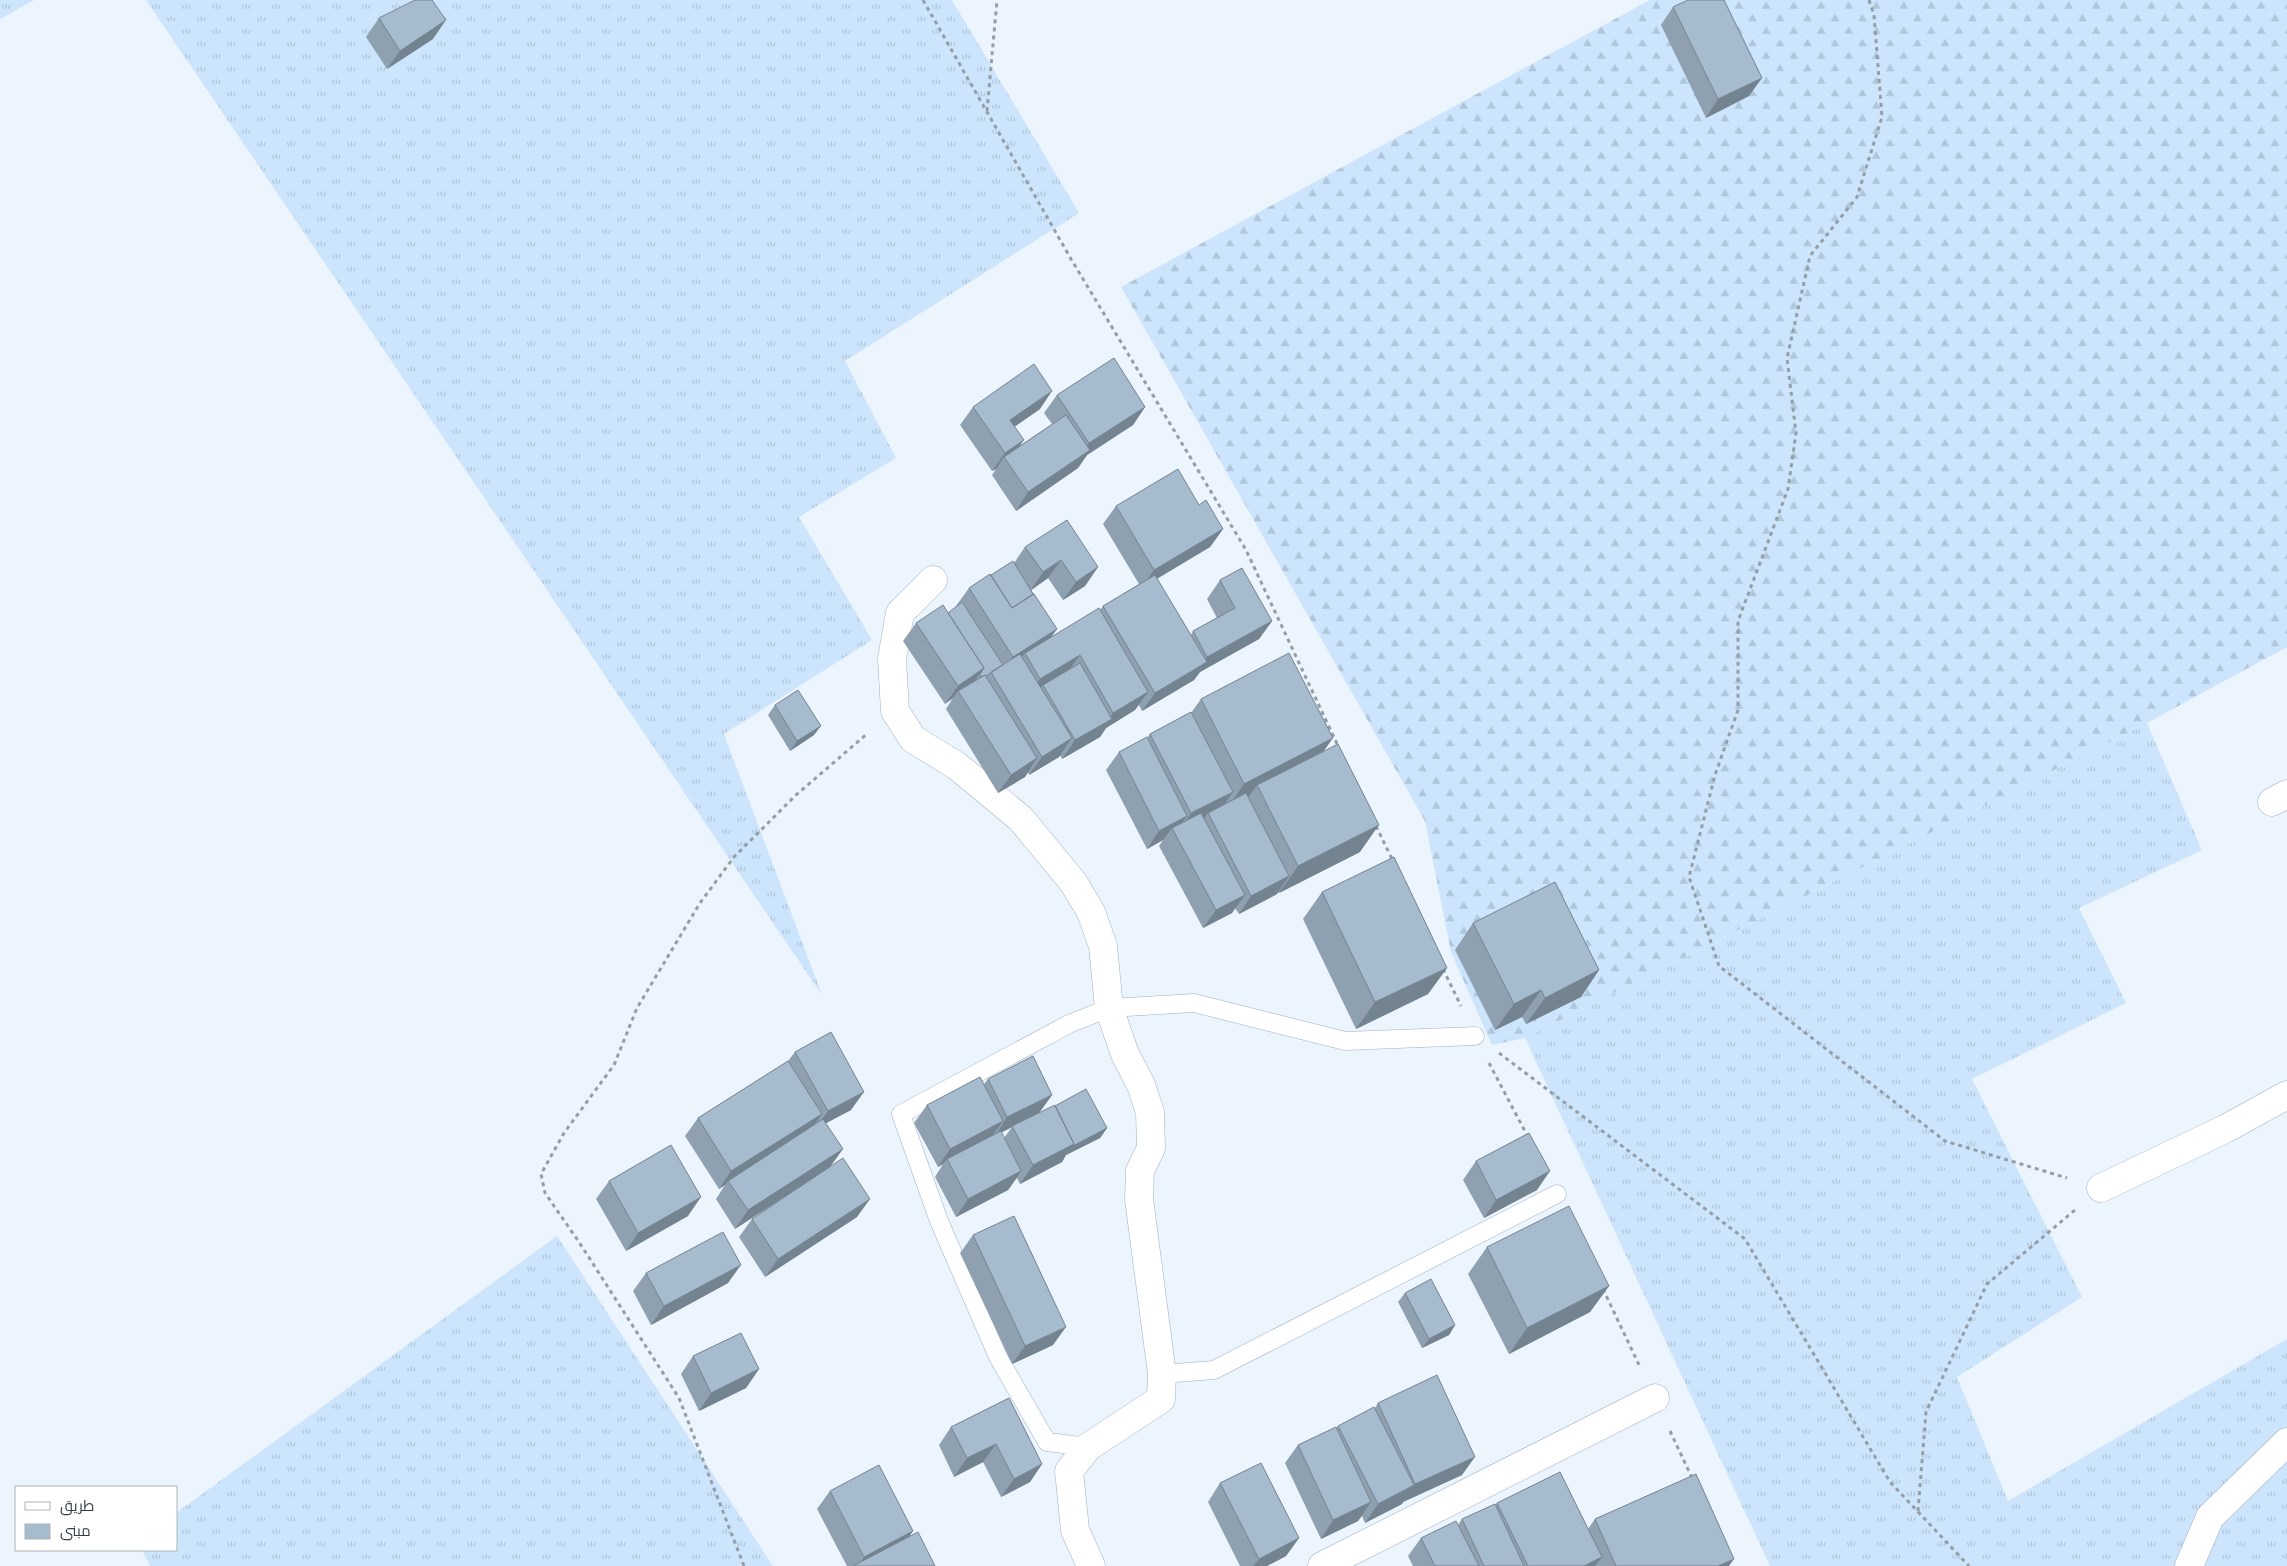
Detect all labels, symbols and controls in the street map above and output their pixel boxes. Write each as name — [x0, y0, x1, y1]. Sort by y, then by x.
legend — [15, 1486, 178, 1551]
text: طريق — [60, 1496, 94, 1516]
text: مبنى — [60, 1521, 91, 1541]

